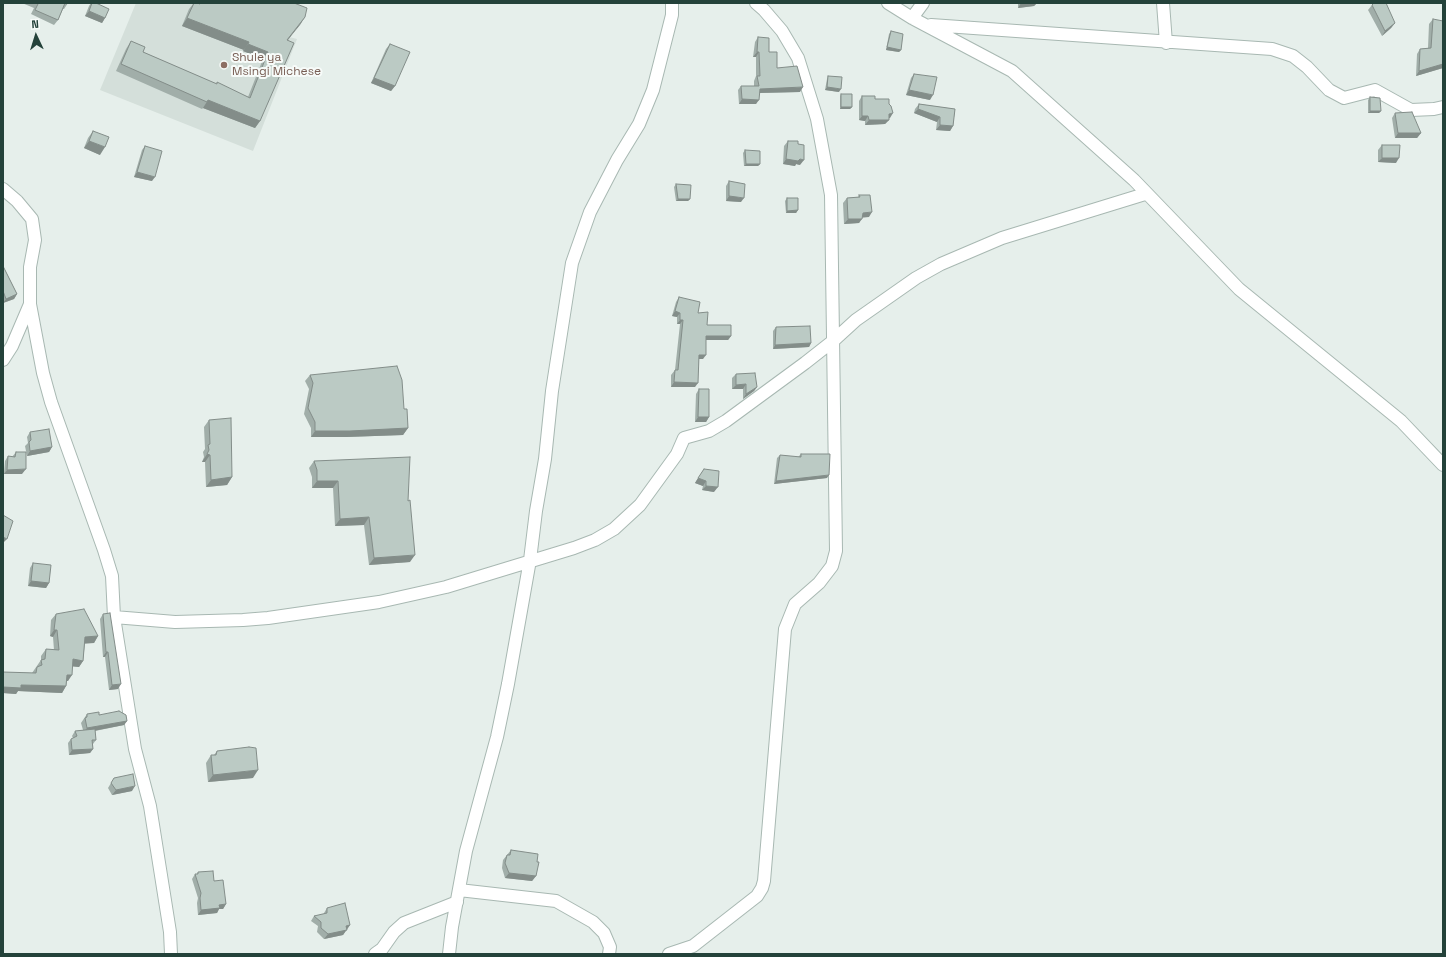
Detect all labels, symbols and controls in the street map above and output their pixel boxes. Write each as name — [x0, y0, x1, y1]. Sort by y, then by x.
north arrow — [16, 16, 56, 56]
text: N — [31, 17, 39, 31]
place label: Shule ya Msingi Michese — [232, 51, 321, 79]
marker: Shule ya Msingi Michese — [219, 60, 229, 70]

